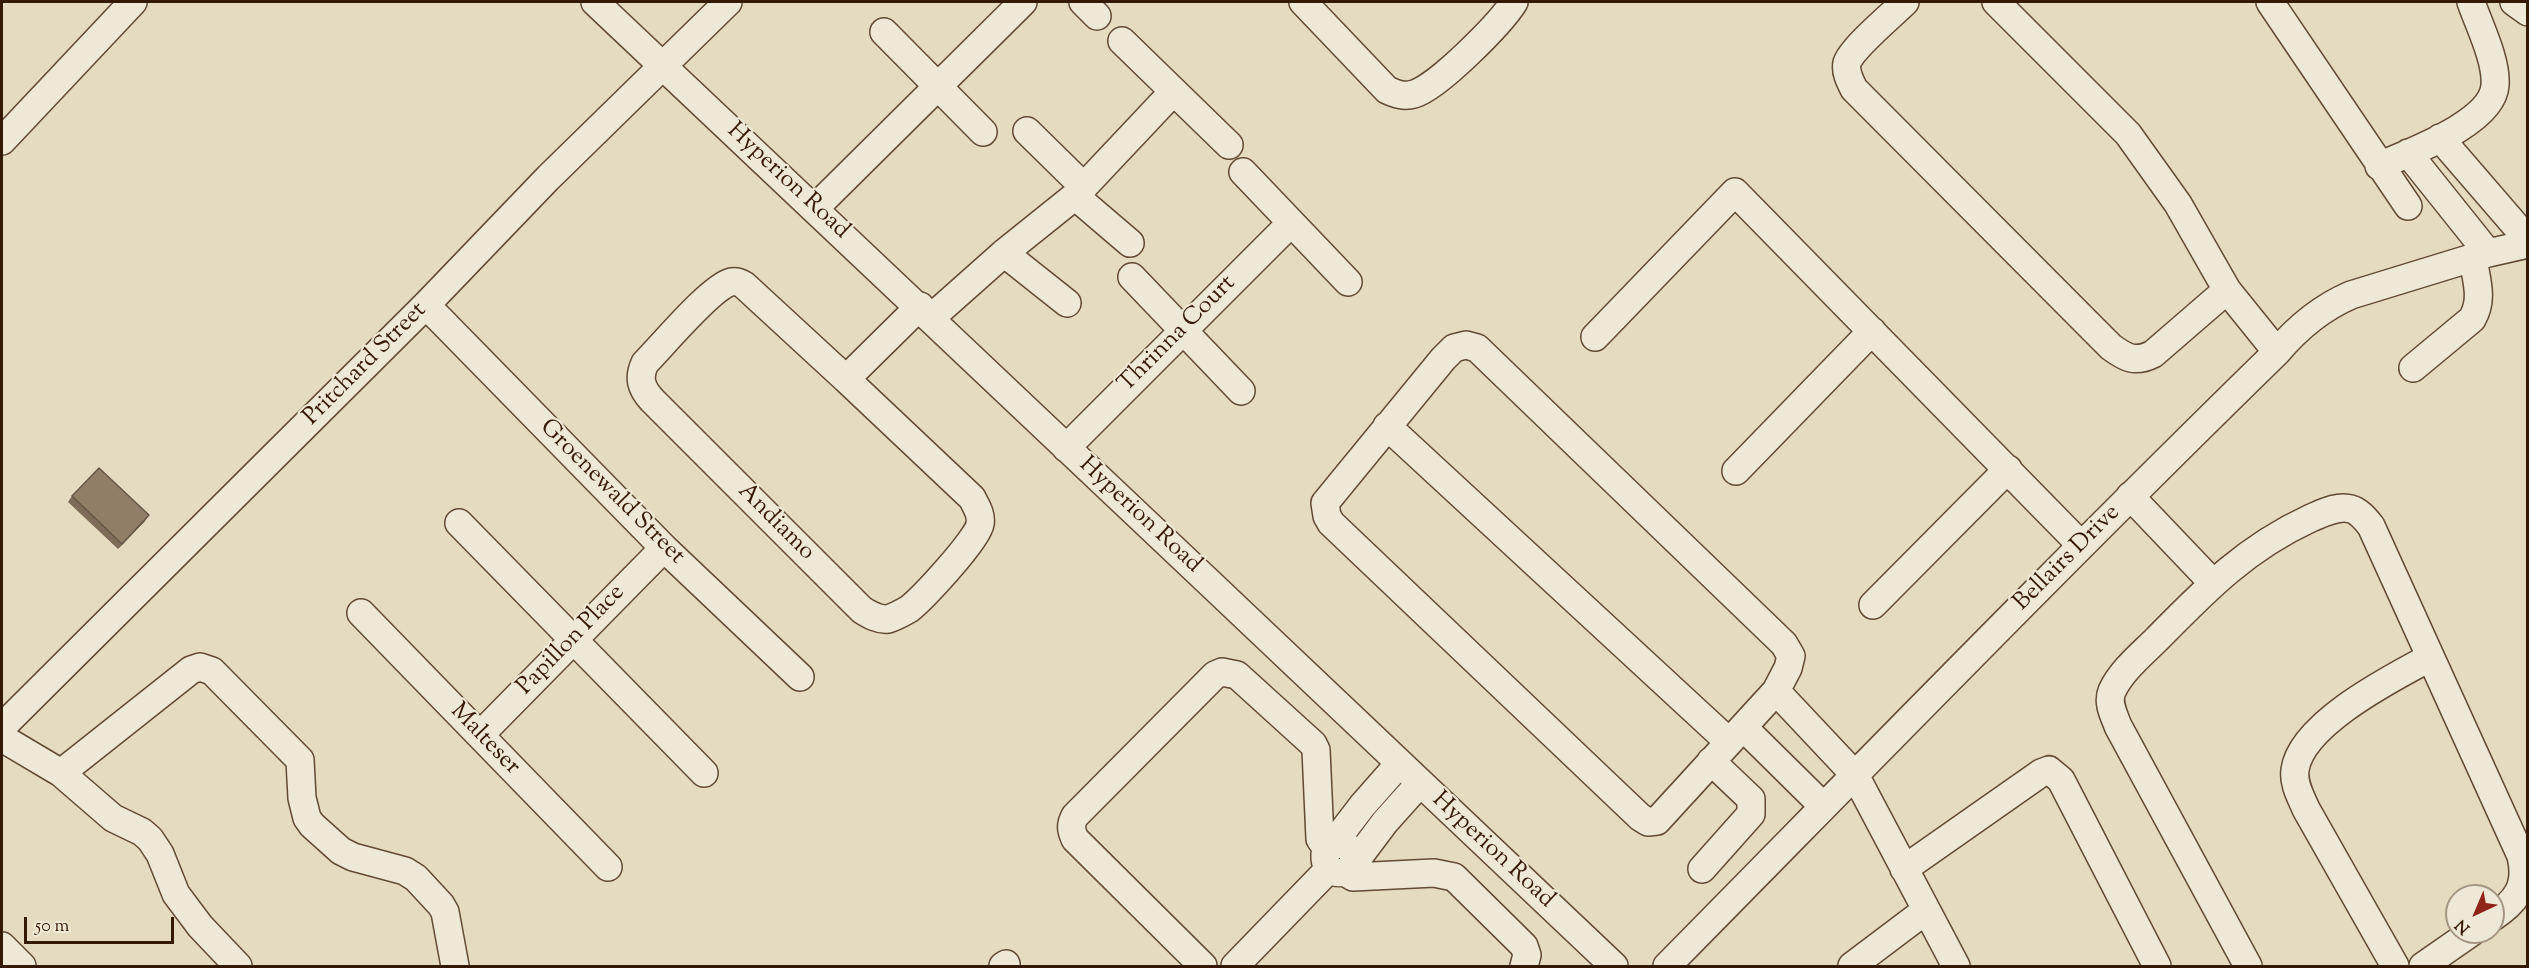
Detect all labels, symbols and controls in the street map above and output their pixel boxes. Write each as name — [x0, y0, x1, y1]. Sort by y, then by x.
street label: Hyperion Road — [720, 118, 854, 246]
street label: Thrinna Court — [1113, 270, 1243, 400]
street label: Pritchard Street — [298, 297, 434, 433]
street label: Groenewald Street — [532, 414, 690, 572]
street label: Hyperion Road — [1072, 452, 1206, 580]
street label: Andiamo — [730, 478, 820, 568]
street label: Bellairs Drive — [2009, 500, 2127, 618]
street label: Papillon Place — [512, 580, 632, 702]
street label: Malteser — [443, 698, 525, 782]
street label: Hyperion Road — [1425, 787, 1559, 915]
north arrow — [2445, 884, 2505, 944]
scale bar — [27, 905, 177, 943]
text: N — [2451, 913, 2476, 939]
text: 50 m — [35, 914, 69, 940]

